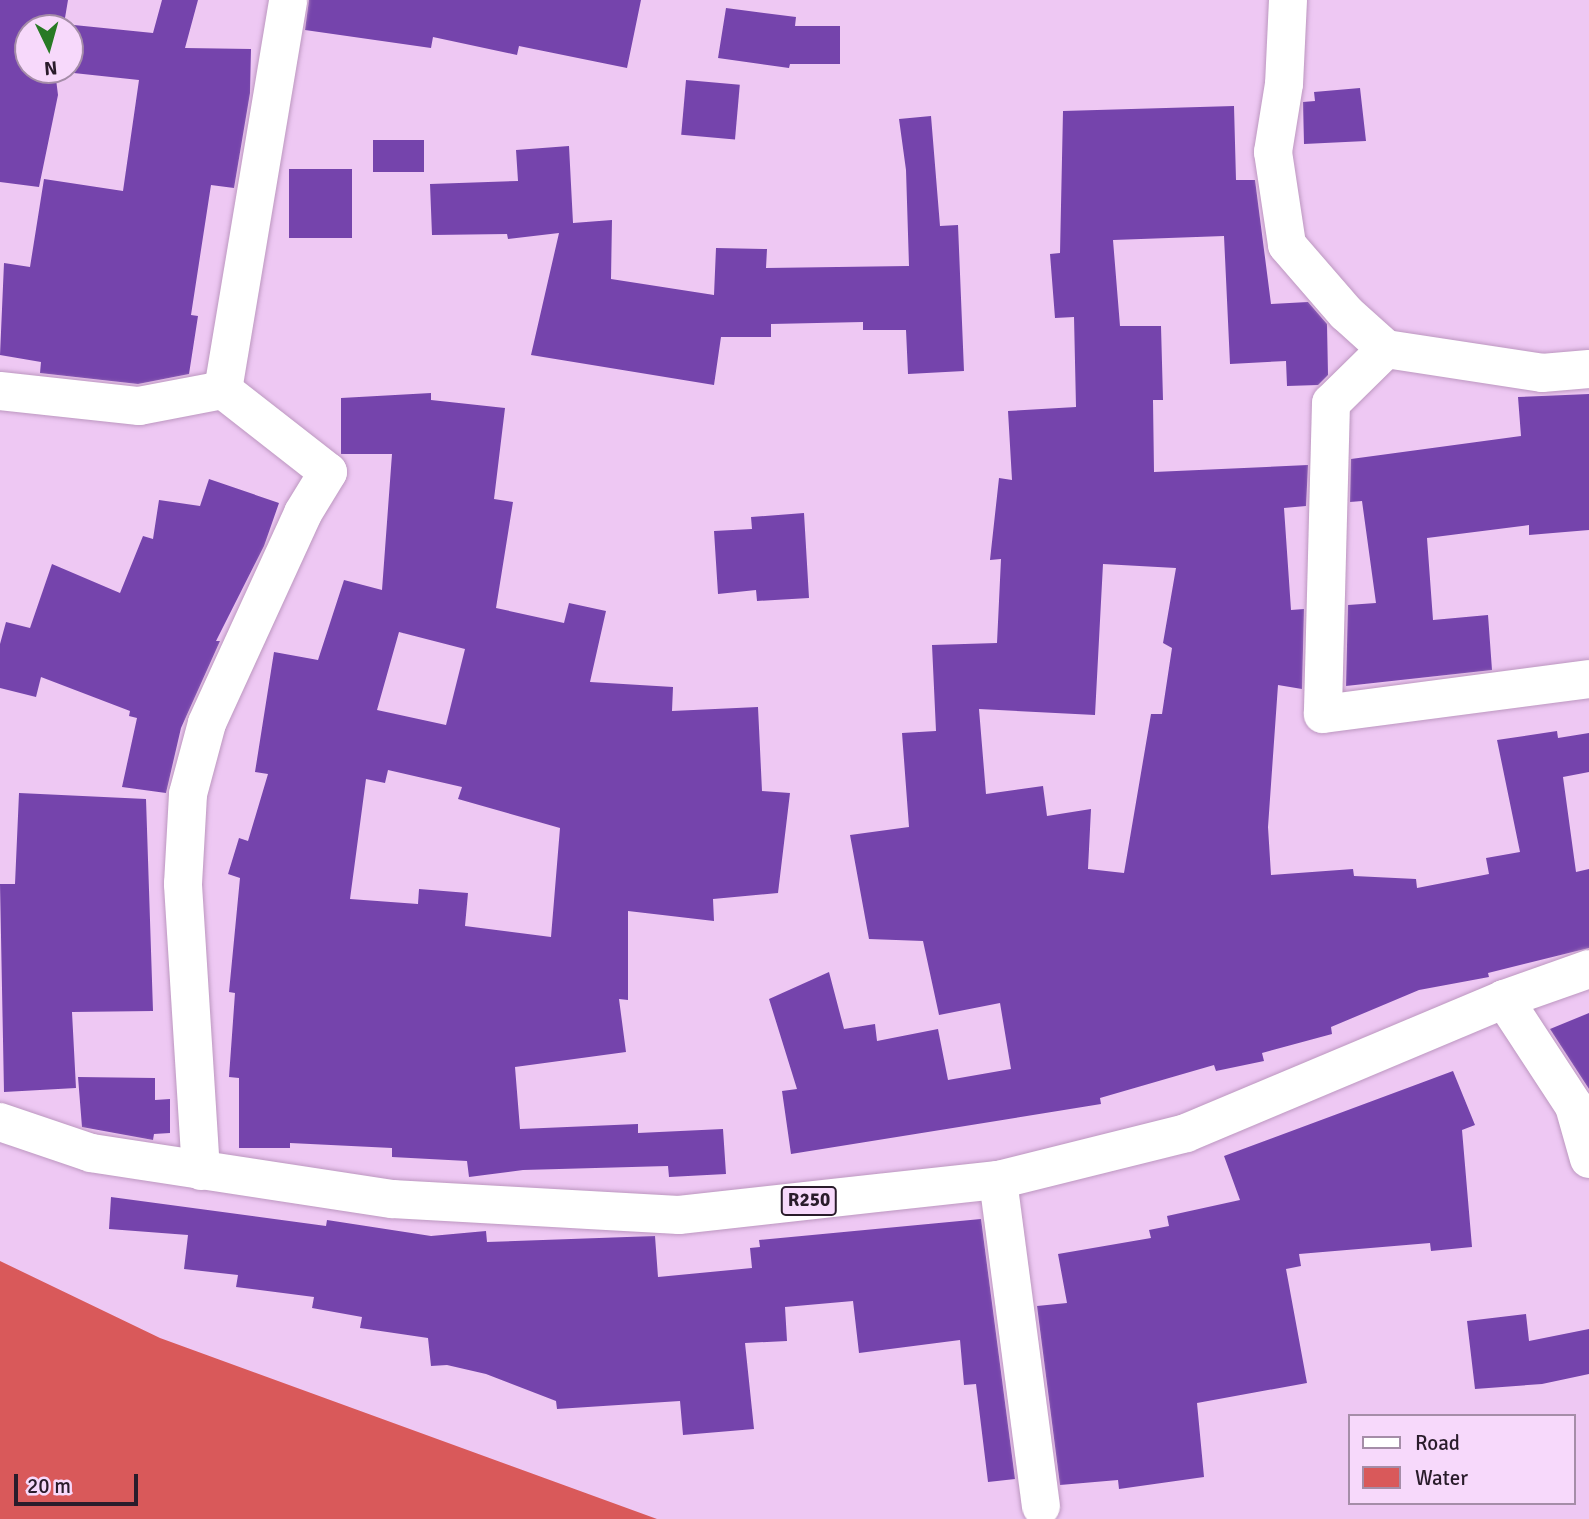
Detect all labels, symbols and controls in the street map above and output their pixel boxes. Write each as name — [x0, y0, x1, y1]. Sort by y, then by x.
north arrow — [14, 14, 84, 84]
text: N — [43, 55, 58, 80]
road number: R250 — [779, 1186, 839, 1217]
legend — [1348, 1414, 1575, 1505]
text: Road — [1415, 1430, 1460, 1456]
scale bar — [18, 1460, 142, 1504]
text: Water — [1415, 1465, 1468, 1491]
text: 20 m — [27, 1473, 71, 1499]

